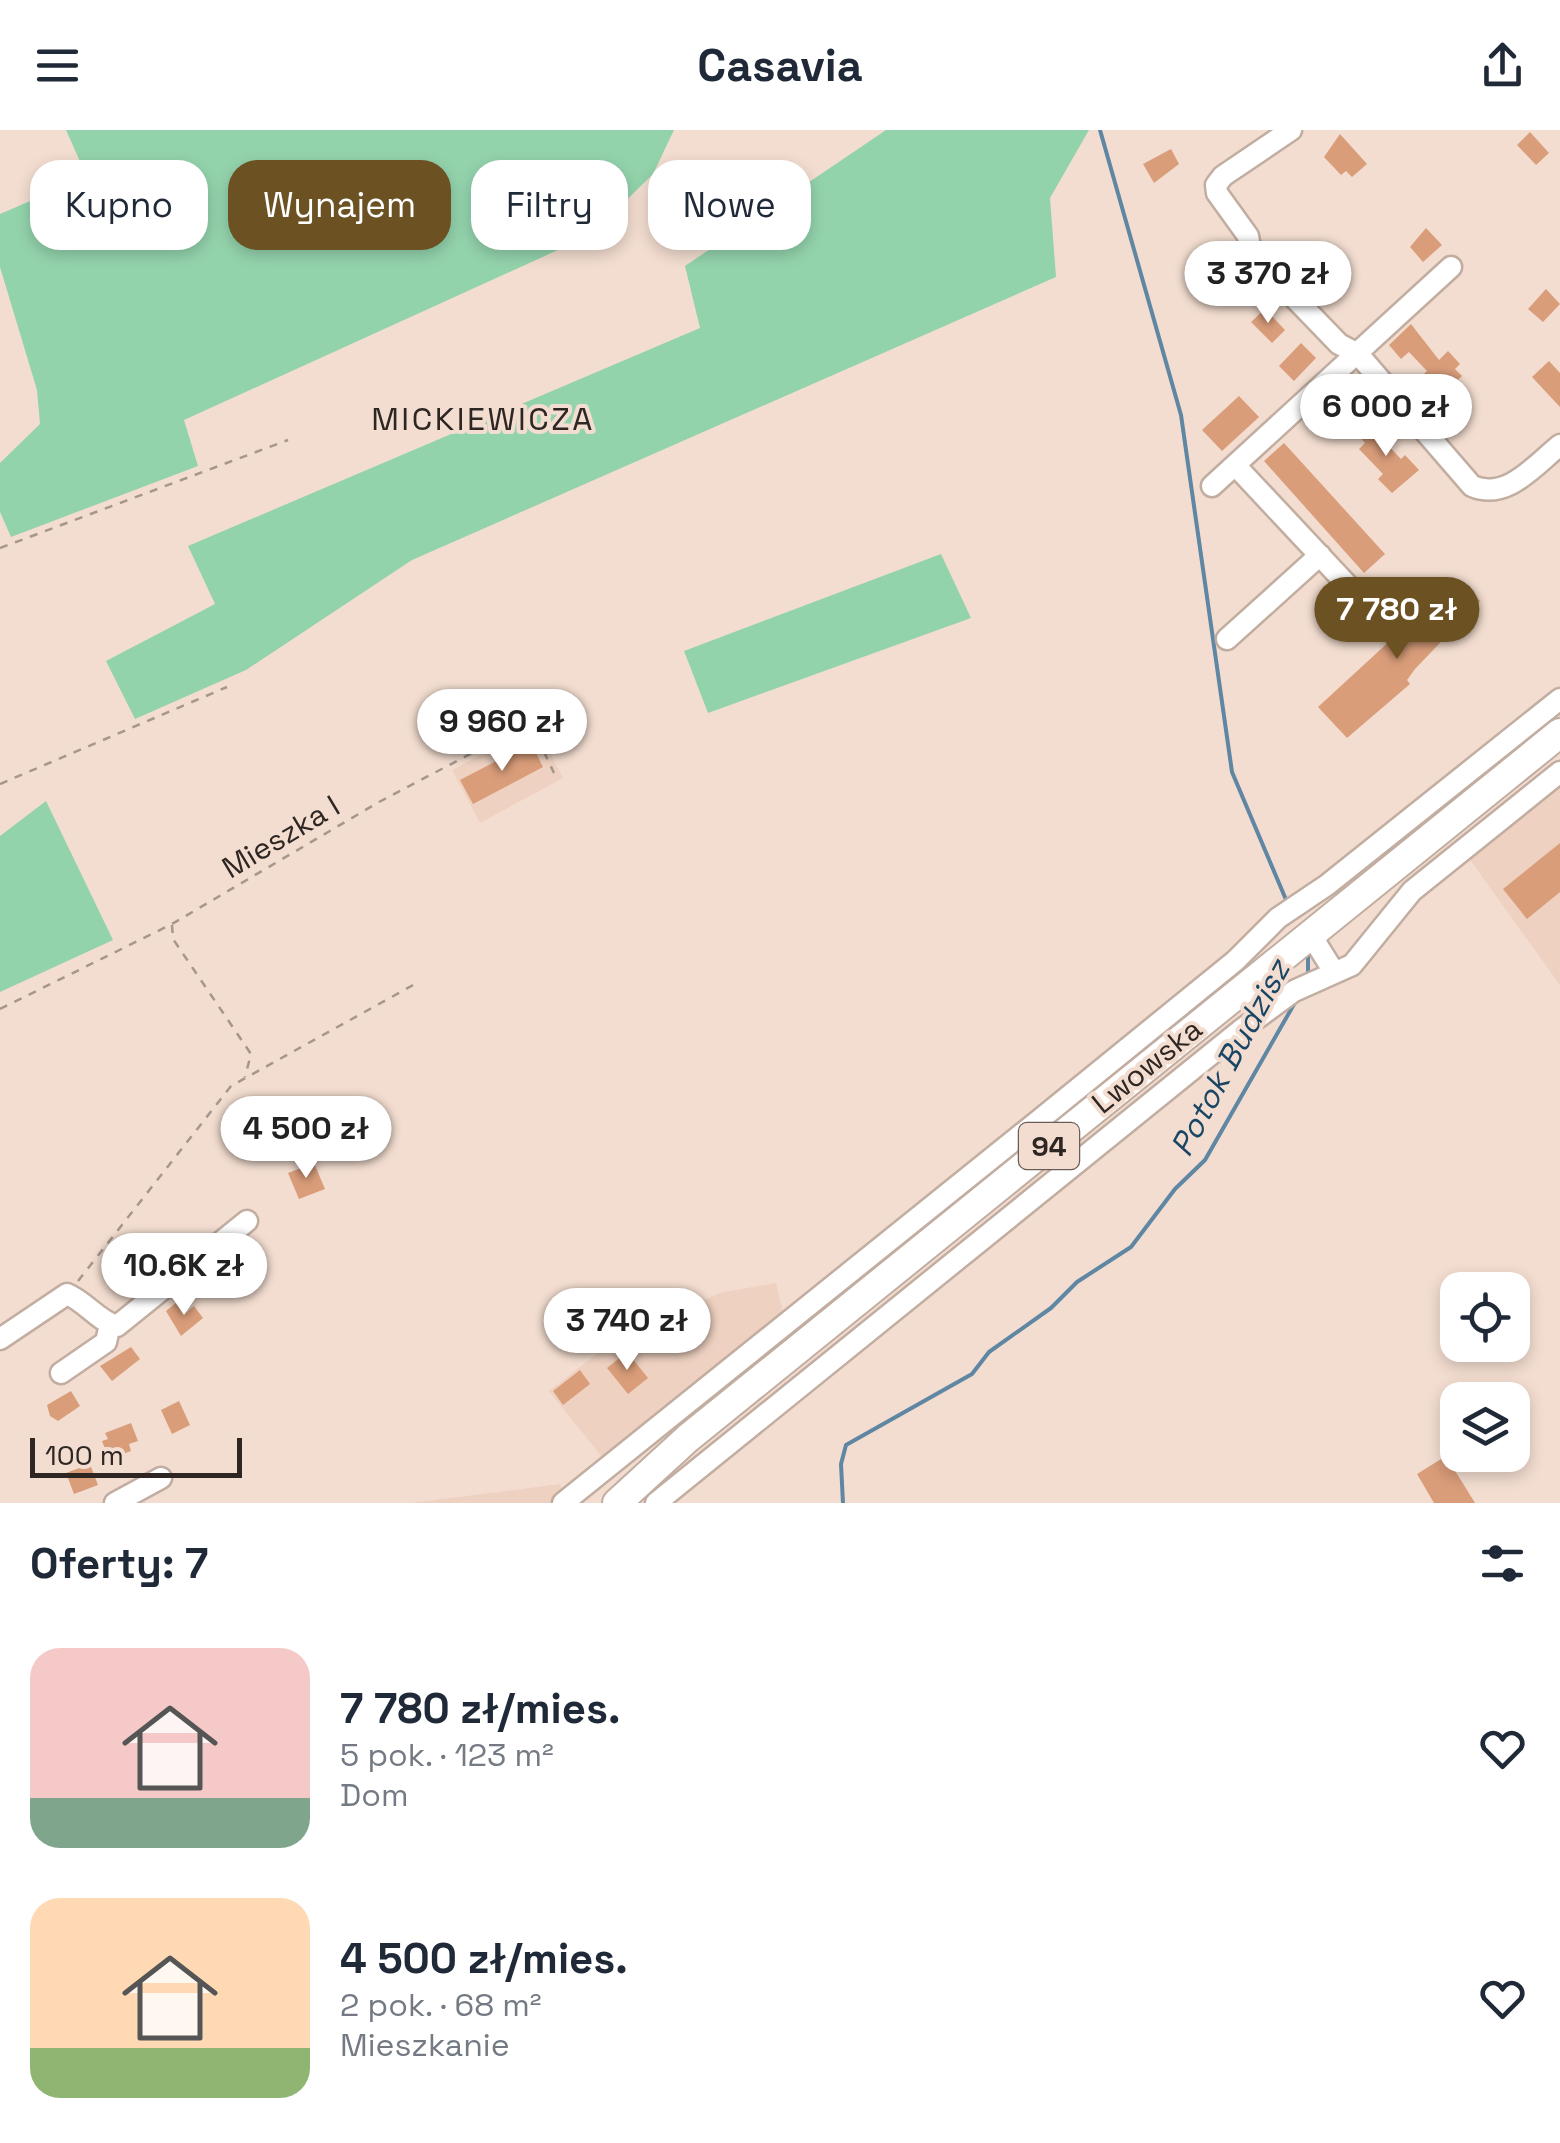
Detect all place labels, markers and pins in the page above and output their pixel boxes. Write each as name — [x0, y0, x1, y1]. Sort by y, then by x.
pin: 3 370 zł — [1165, 241, 1371, 326]
pin: 6 000 zł — [1283, 374, 1489, 459]
pin: 7 780 zł — [1294, 577, 1500, 662]
pin: 9 960 zł — [399, 689, 605, 774]
pin: 4 500 zł — [203, 1096, 409, 1181]
pin: 10.6K zł — [81, 1233, 287, 1318]
pin: 3 740 zł — [524, 1288, 730, 1373]

